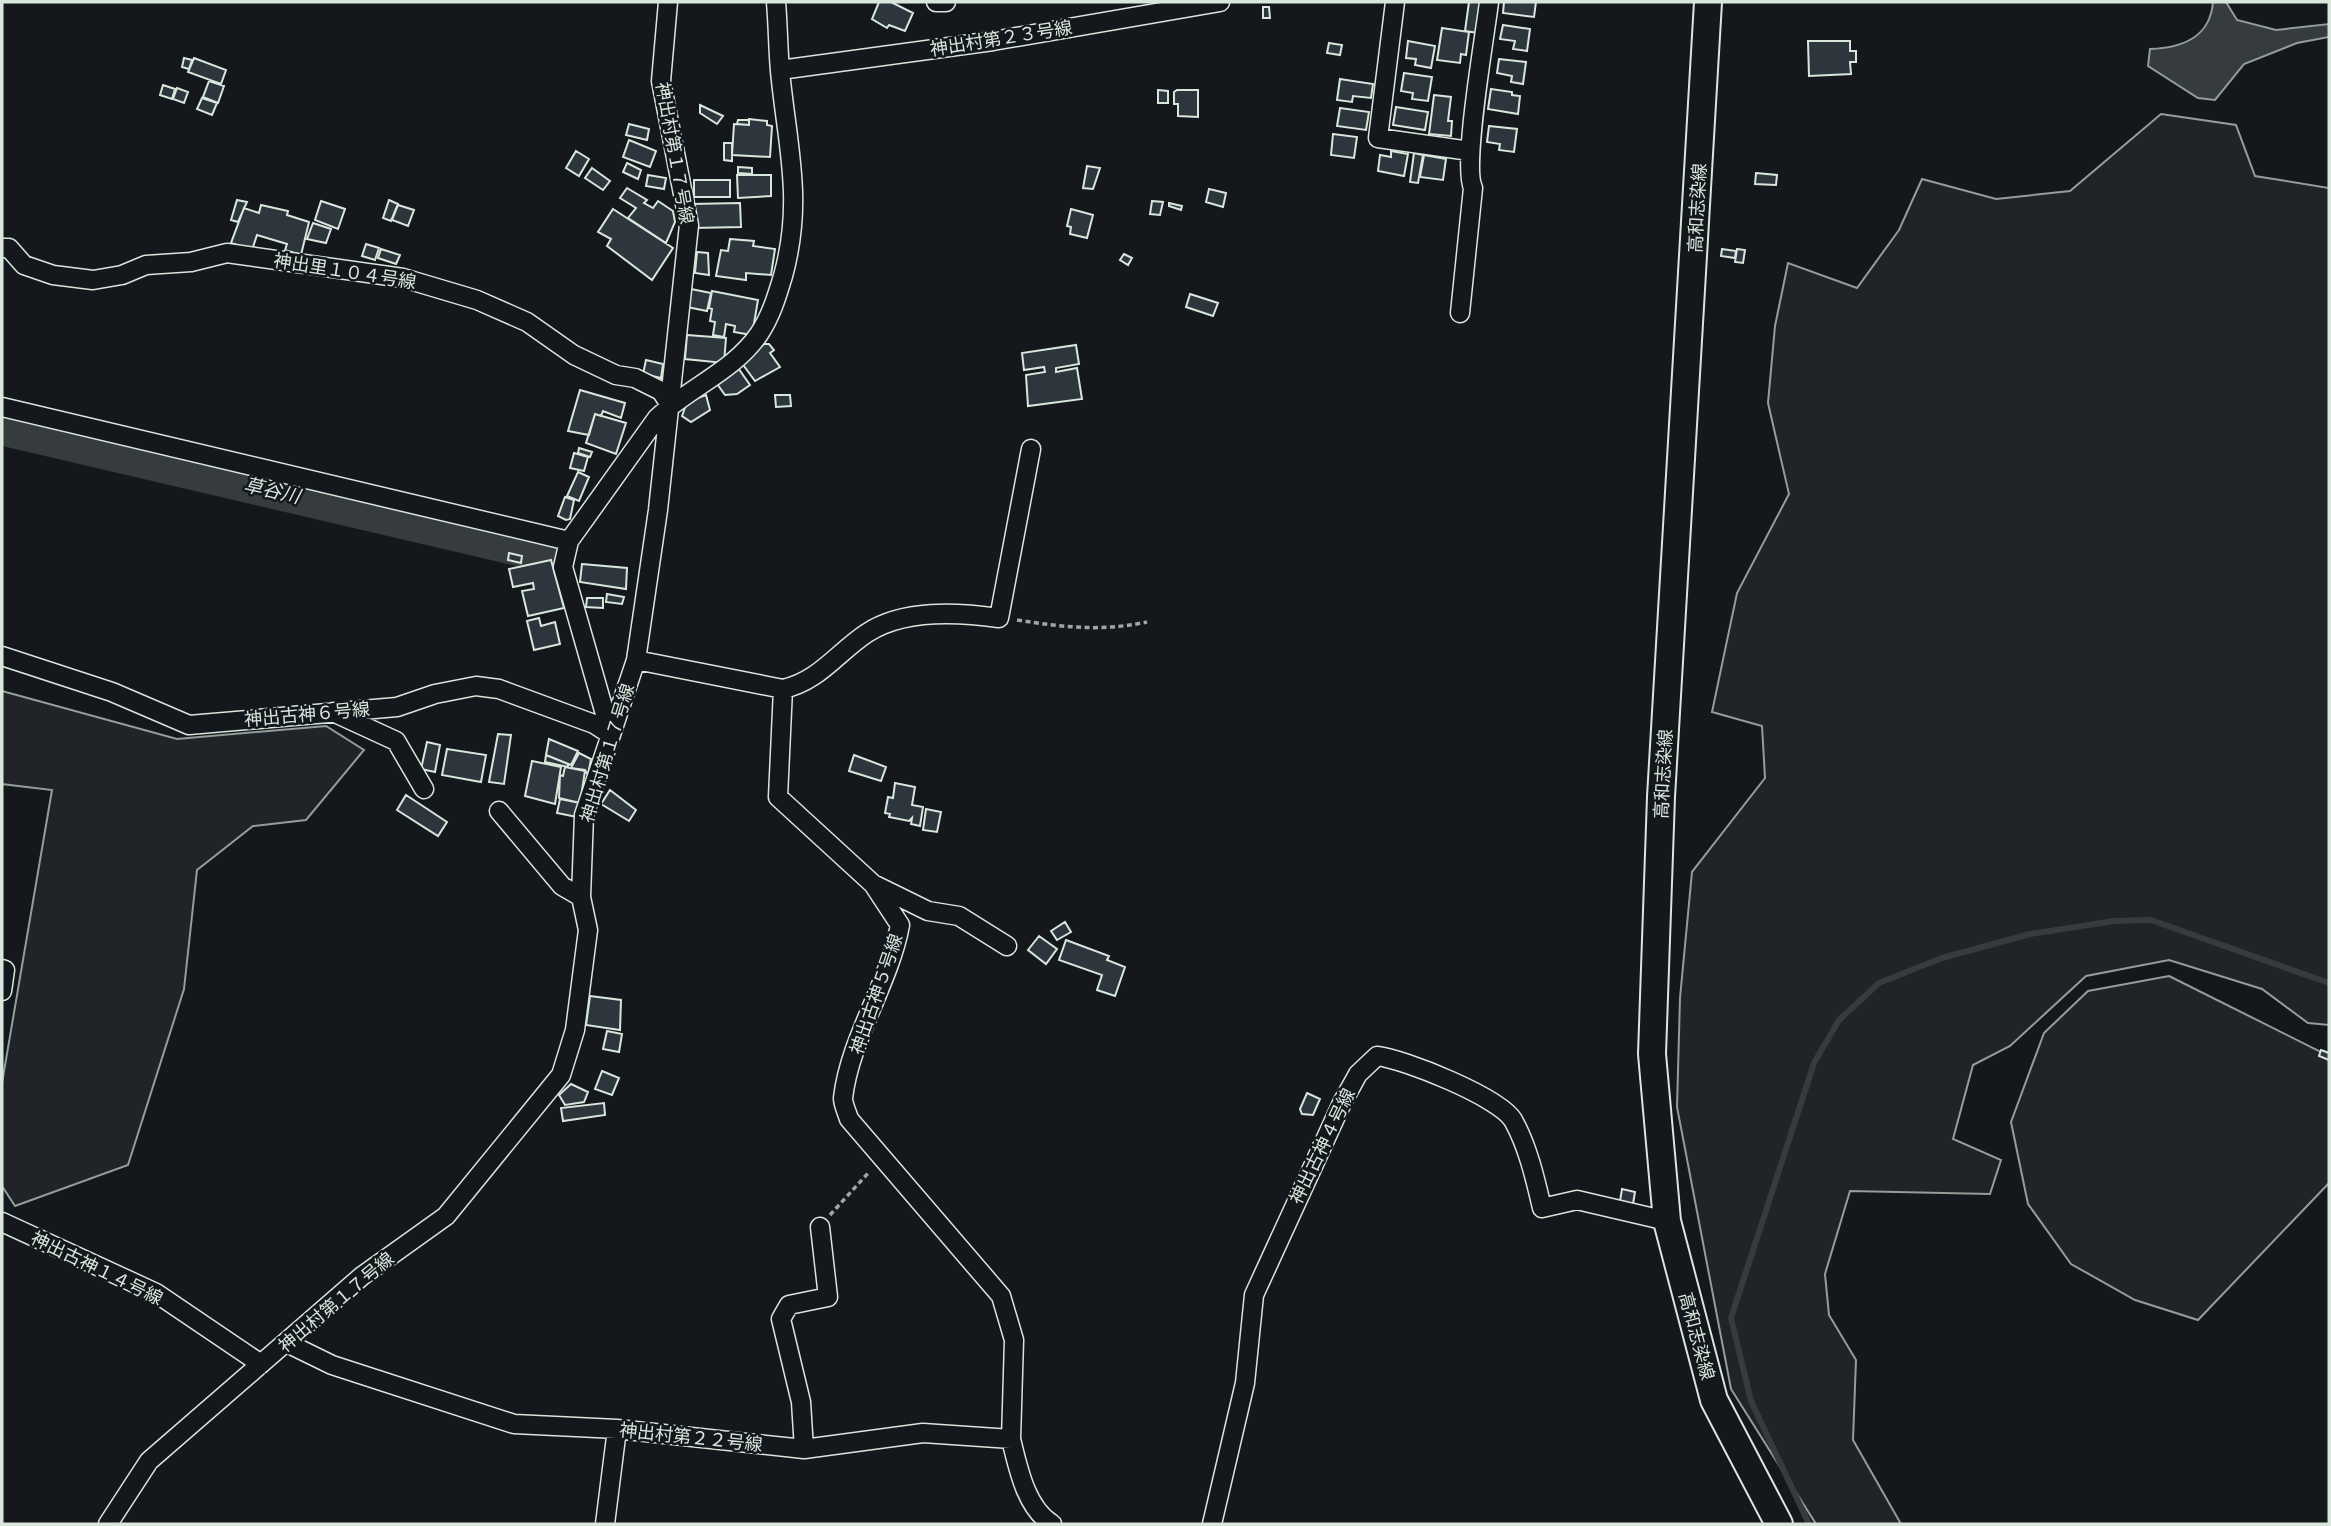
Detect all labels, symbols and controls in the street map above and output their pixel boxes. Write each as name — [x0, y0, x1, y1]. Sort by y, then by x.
street label: 神出村第２３号線 — [928, 16, 1074, 60]
street label: 神出村第１７号線 — [652, 80, 698, 226]
street label: 高和志染線 — [1684, 163, 1710, 253]
street label: 神出里１０４号線 — [272, 249, 418, 293]
water label: 草谷川 — [242, 473, 304, 508]
street label: 神出村第１７号線 — [576, 681, 638, 825]
street label: 神出古神６号線 — [243, 698, 371, 730]
street label: 高和志染線 — [1650, 729, 1676, 819]
street label: 神出古神５号線 — [846, 931, 906, 1057]
street label: 神出古神４号線 — [1285, 1085, 1359, 1207]
street label: 神出古神１４号線 — [28, 1227, 166, 1309]
street label: 神出村第１７号線 — [274, 1248, 398, 1356]
street label: 高和志染線 — [1675, 1290, 1719, 1382]
street label: 神出村第２２号線 — [618, 1419, 764, 1455]

